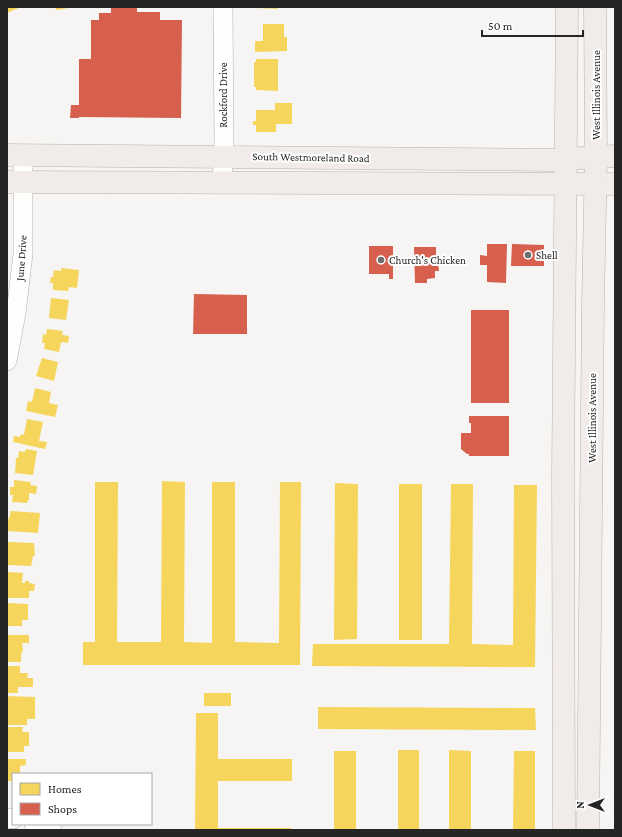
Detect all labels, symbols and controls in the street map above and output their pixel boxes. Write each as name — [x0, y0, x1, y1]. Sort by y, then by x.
scale bar — [482, 12, 583, 38]
text: 50 m — [488, 19, 513, 33]
street label: West Illinois Avenue — [590, 50, 602, 140]
street label: Rockford Drive — [217, 62, 229, 128]
street label: South Westmoreland Road — [252, 150, 370, 164]
street label: June Drive — [13, 235, 30, 282]
place label: Shell — [536, 249, 558, 261]
marker: Shell — [523, 250, 533, 260]
place label: Church's Chicken — [389, 254, 466, 266]
marker: Church's Chicken — [376, 255, 386, 265]
street label: West Illinois Avenue — [586, 373, 598, 463]
legend — [12, 773, 152, 825]
text: Homes — [48, 782, 82, 796]
north arrow — [570, 785, 610, 825]
text: N — [574, 801, 586, 809]
text: Shops — [48, 802, 77, 816]

